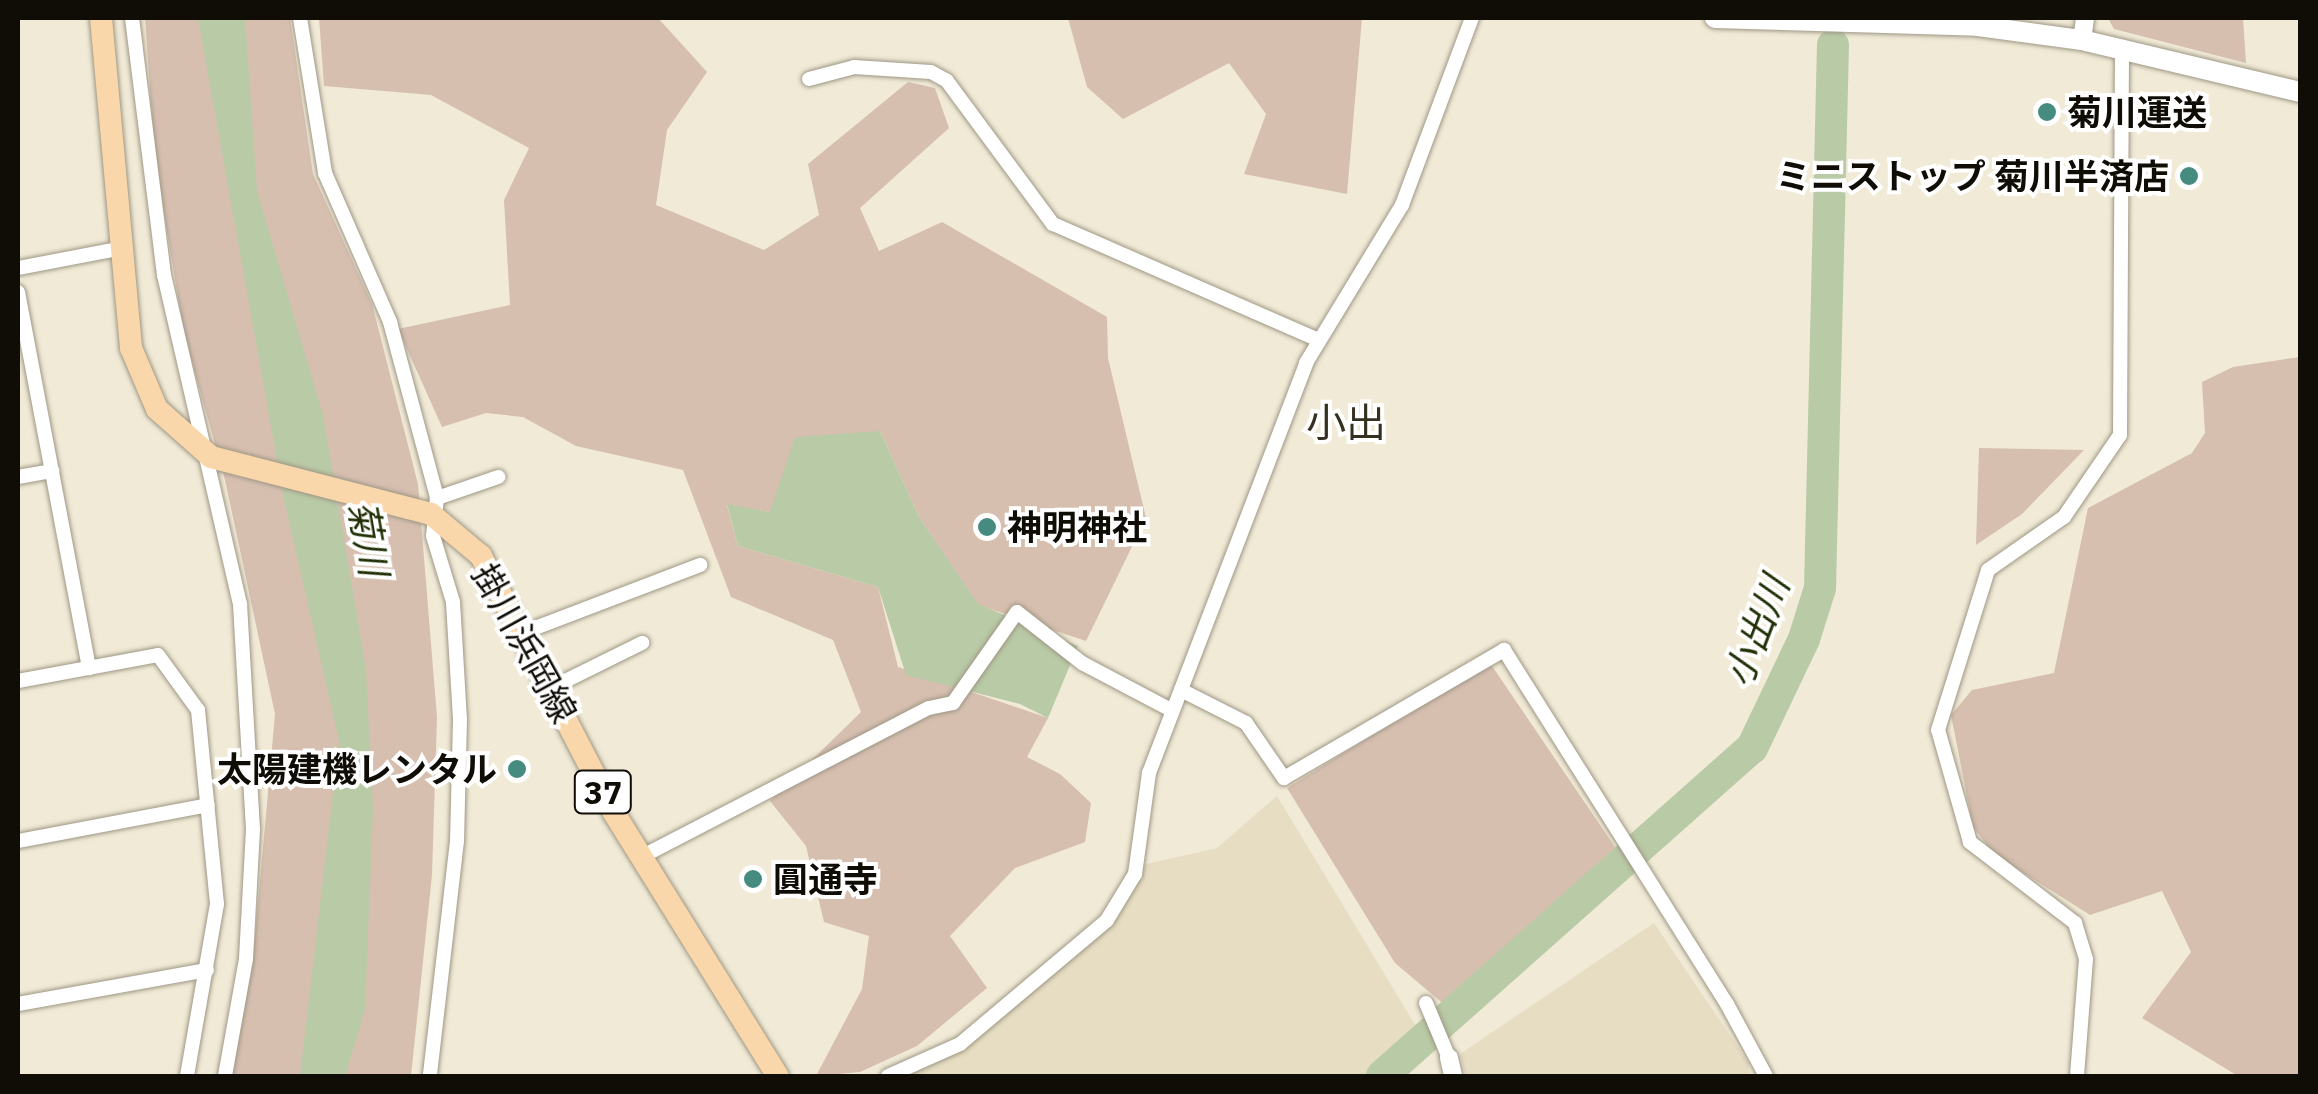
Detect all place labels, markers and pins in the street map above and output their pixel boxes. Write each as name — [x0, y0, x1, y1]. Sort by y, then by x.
place label: 菊川運送 — [2067, 91, 2207, 133]
marker: 菊川運送 — [2036, 101, 2058, 123]
place label: ミニストップ 菊川半済店 — [1776, 155, 2169, 197]
marker: ミニストップ 菊川半済店 — [2178, 165, 2200, 187]
place label: 神明神社 — [1007, 506, 1147, 548]
marker: 神明神社 — [976, 516, 998, 538]
place label: 太陽建機レンタル — [217, 748, 497, 790]
marker: 太陽建機レンタル — [506, 758, 528, 780]
place label: 圓通寺 — [773, 858, 878, 900]
marker: 圓通寺 — [742, 868, 764, 890]

